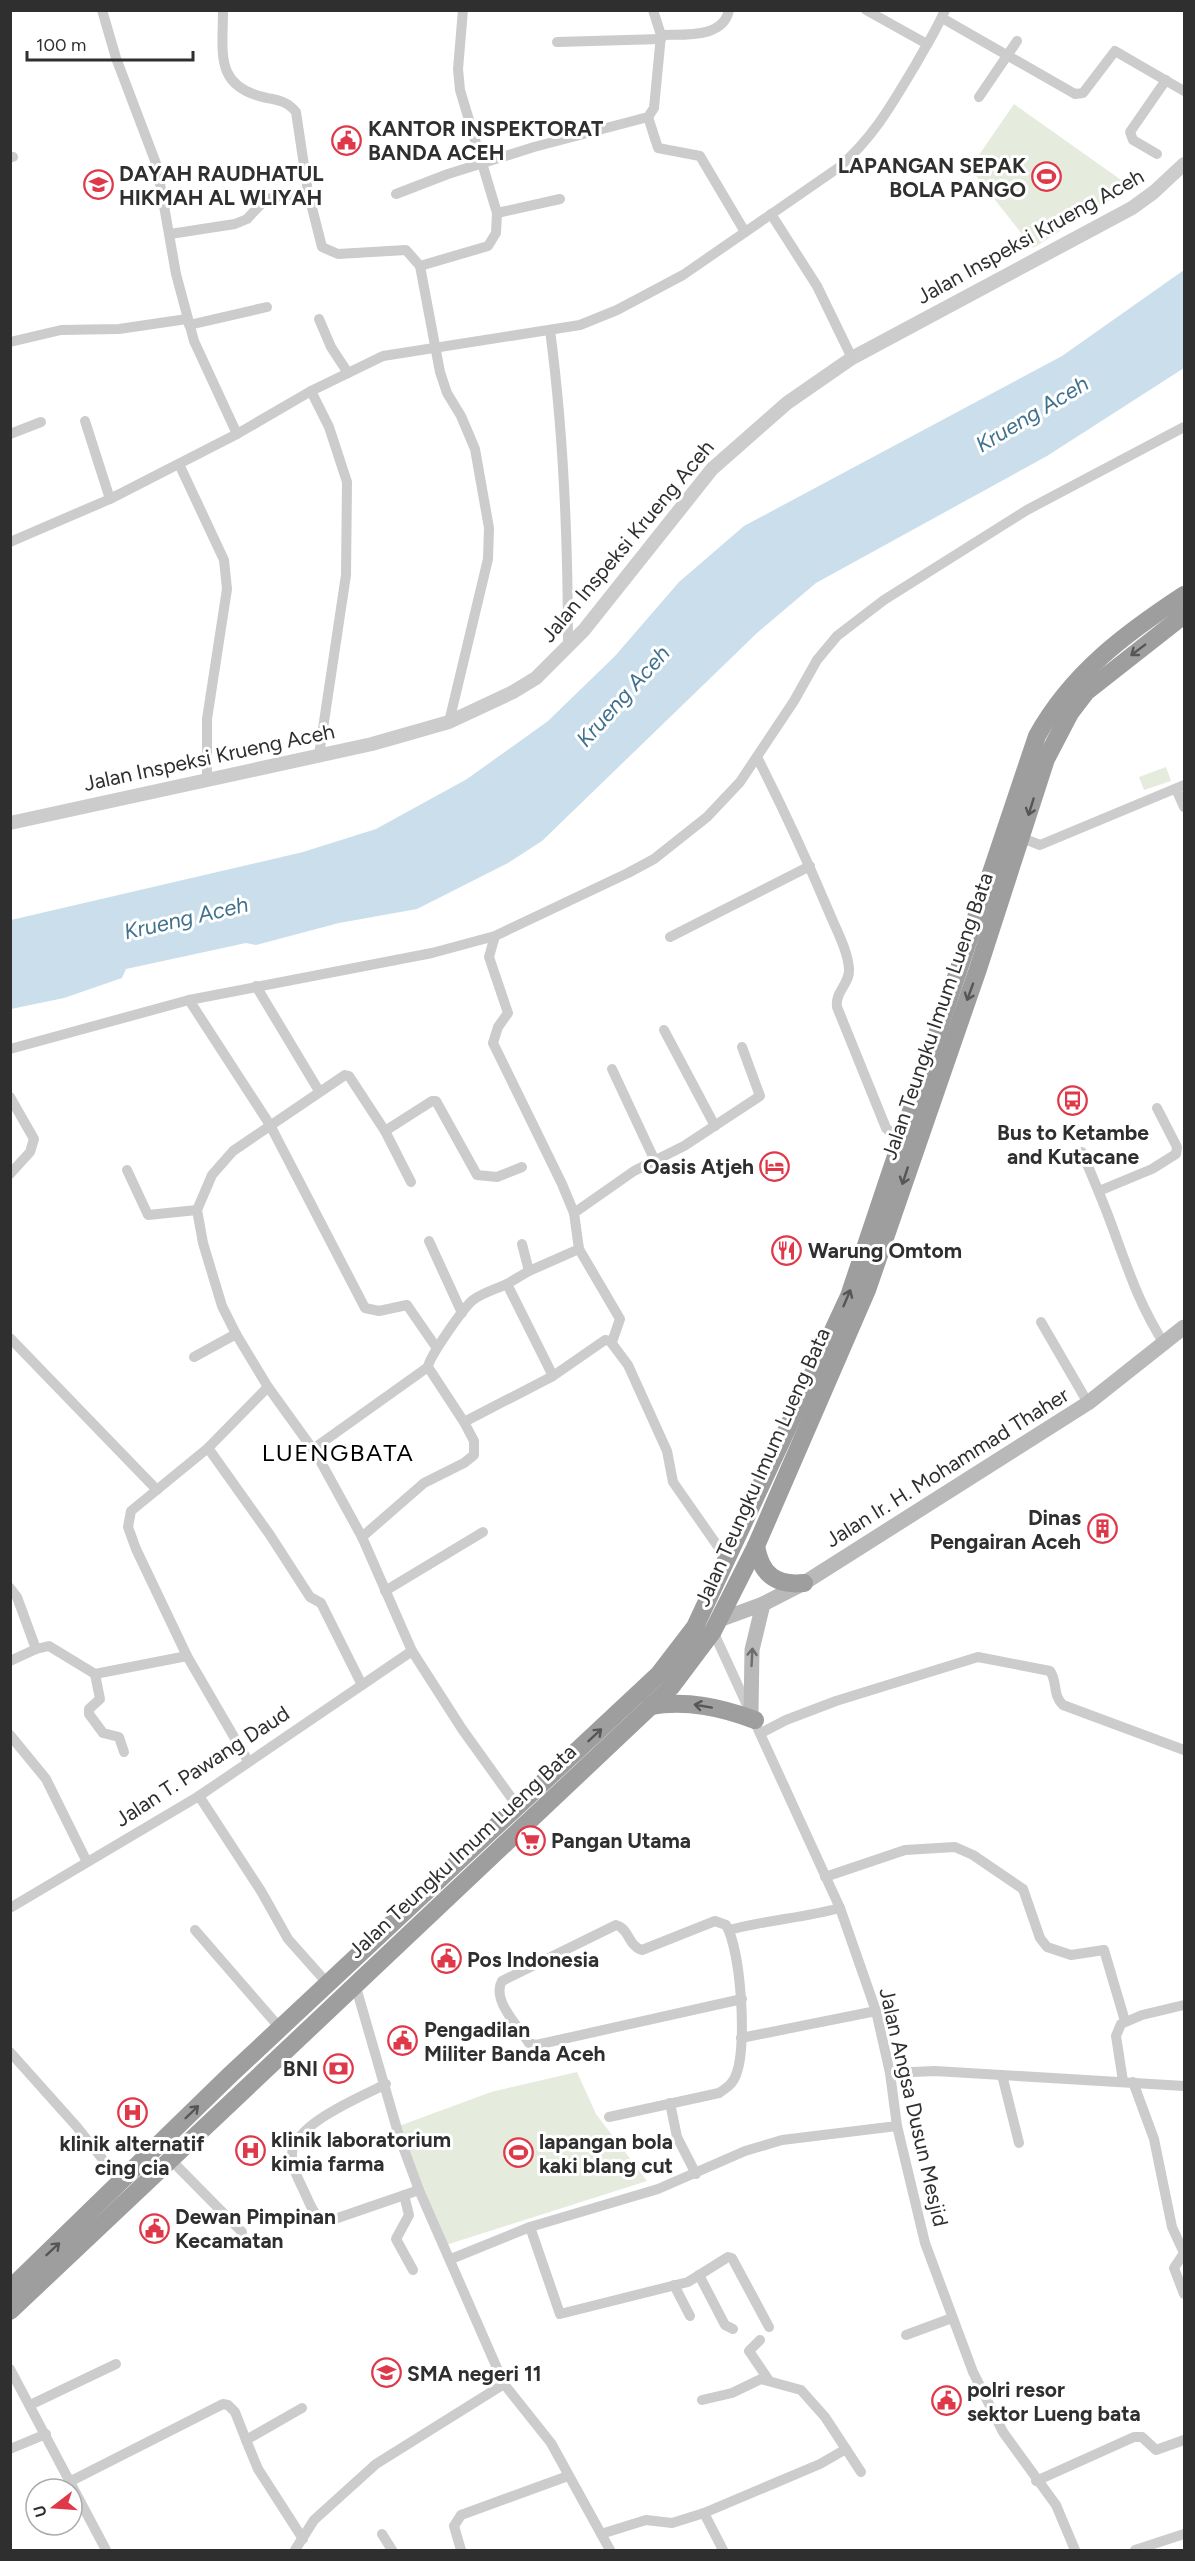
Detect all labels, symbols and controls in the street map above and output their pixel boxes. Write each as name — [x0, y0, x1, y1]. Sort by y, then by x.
scale bar — [27, 24, 194, 62]
text: 100 m — [36, 34, 86, 56]
place label: KANTOR INSPEKTORAT BANDA ACEH — [368, 116, 603, 165]
public building icon: KANTOR INSPEKTORAT BANDA ACEH — [331, 124, 363, 156]
place label: LAPANGAN SEPAK BOLA PANGO — [838, 153, 1026, 202]
place label: DAYAH RAUDHATUL HIKMAH AL WLIYAH — [119, 161, 323, 210]
sports icon: LAPANGAN SEPAK BOLA PANGO — [1031, 161, 1063, 193]
street label: Jalan Inspeksi Krueng Aceh — [912, 163, 1148, 309]
school or university icon: DAYAH RAUDHATUL HIKMAH AL WLIYAH — [82, 169, 114, 201]
water label: Krueng Aceh — [971, 370, 1093, 458]
street label: Jalan Inspeksi Krueng Aceh — [535, 435, 719, 647]
water label: Krueng Aceh — [571, 640, 675, 752]
one-way arrow — [1130, 644, 1146, 657]
street label: Jalan Inspeksi Krueng Aceh — [81, 718, 337, 796]
one-way arrow — [1025, 797, 1036, 816]
street label: Jalan Teungku Imum Lueng Bata — [876, 869, 998, 1163]
water label: Krueng Aceh — [121, 891, 251, 945]
one-way arrow — [963, 982, 974, 1001]
bus stop icon: Bus to Ketambe and Kutacane — [1057, 1085, 1089, 1117]
place label: Bus to Ketambe and Kutacane — [997, 1120, 1149, 1169]
hotel icon: Oasis Atjeh — [759, 1150, 791, 1182]
place label: Oasis Atjeh — [643, 1154, 754, 1179]
one-way arrow — [899, 1166, 910, 1185]
restaurant icon: Warung Omtom — [771, 1234, 803, 1266]
place label: Warung Omtom — [808, 1238, 962, 1263]
one-way arrow — [842, 1289, 853, 1308]
street label: Jalan Teungku Imum Lueng Bata — [689, 1324, 835, 1610]
street label: Jalan Ir. H. Mohammad Thaher — [821, 1382, 1073, 1552]
district label: LUENGBATA — [262, 1438, 414, 1467]
place label: Dinas Pengairan Aceh — [930, 1505, 1081, 1554]
building icon: Dinas Pengairan Aceh — [1086, 1513, 1118, 1545]
one-way arrow — [747, 1648, 758, 1668]
street label: Jalan T. Pawang Daud — [110, 1700, 294, 1832]
one-way arrow — [694, 1700, 714, 1711]
one-way arrow — [587, 1728, 602, 1742]
street label: Jalan Teungku Imum Lueng Bata — [343, 1739, 581, 1963]
supermarket icon: Pangan Utama — [514, 1824, 546, 1856]
place label: Pangan Utama — [551, 1828, 691, 1853]
public building icon: Pos Indonesia — [430, 1943, 462, 1975]
place label: Pos Indonesia — [467, 1947, 599, 1972]
street label: Jalan Angsa Dusun Mesjid — [874, 1985, 954, 2229]
place label: Pengadilan Militer Banda Aceh — [424, 2017, 606, 2066]
public building icon: Pengadilan Militer Banda Aceh — [387, 2025, 419, 2057]
bank icon: BNI — [323, 2052, 355, 2084]
place label: BNI — [283, 2056, 318, 2081]
hospital icon: klinik alternatif cing cia — [116, 2096, 148, 2128]
one-way arrow — [184, 2105, 199, 2119]
place label: klinik laboratorium kimia farma — [271, 2127, 451, 2176]
place label: lapangan bola kaki blang cut — [539, 2129, 673, 2178]
place label: klinik alternatif cing cia — [59, 2131, 205, 2180]
hospital icon: klinik laboratorium kimia farma — [234, 2135, 266, 2167]
sports icon: lapangan bola kaki blang cut — [502, 2137, 534, 2169]
place label: Dewan Pimpinan Kecamatan — [175, 2204, 336, 2253]
public building icon: Dewan Pimpinan Kecamatan — [138, 2212, 170, 2244]
one-way arrow — [45, 2242, 60, 2256]
school or university icon: SMA negeri 11 — [370, 2357, 402, 2389]
place label: SMA negeri 11 — [407, 2361, 542, 2386]
place label: polri resor sektor Lueng bata — [967, 2377, 1141, 2426]
public building icon: polri resor sektor Lueng bata — [930, 2385, 962, 2417]
north arrow — [24, 2477, 84, 2537]
text: U — [29, 2503, 51, 2519]

